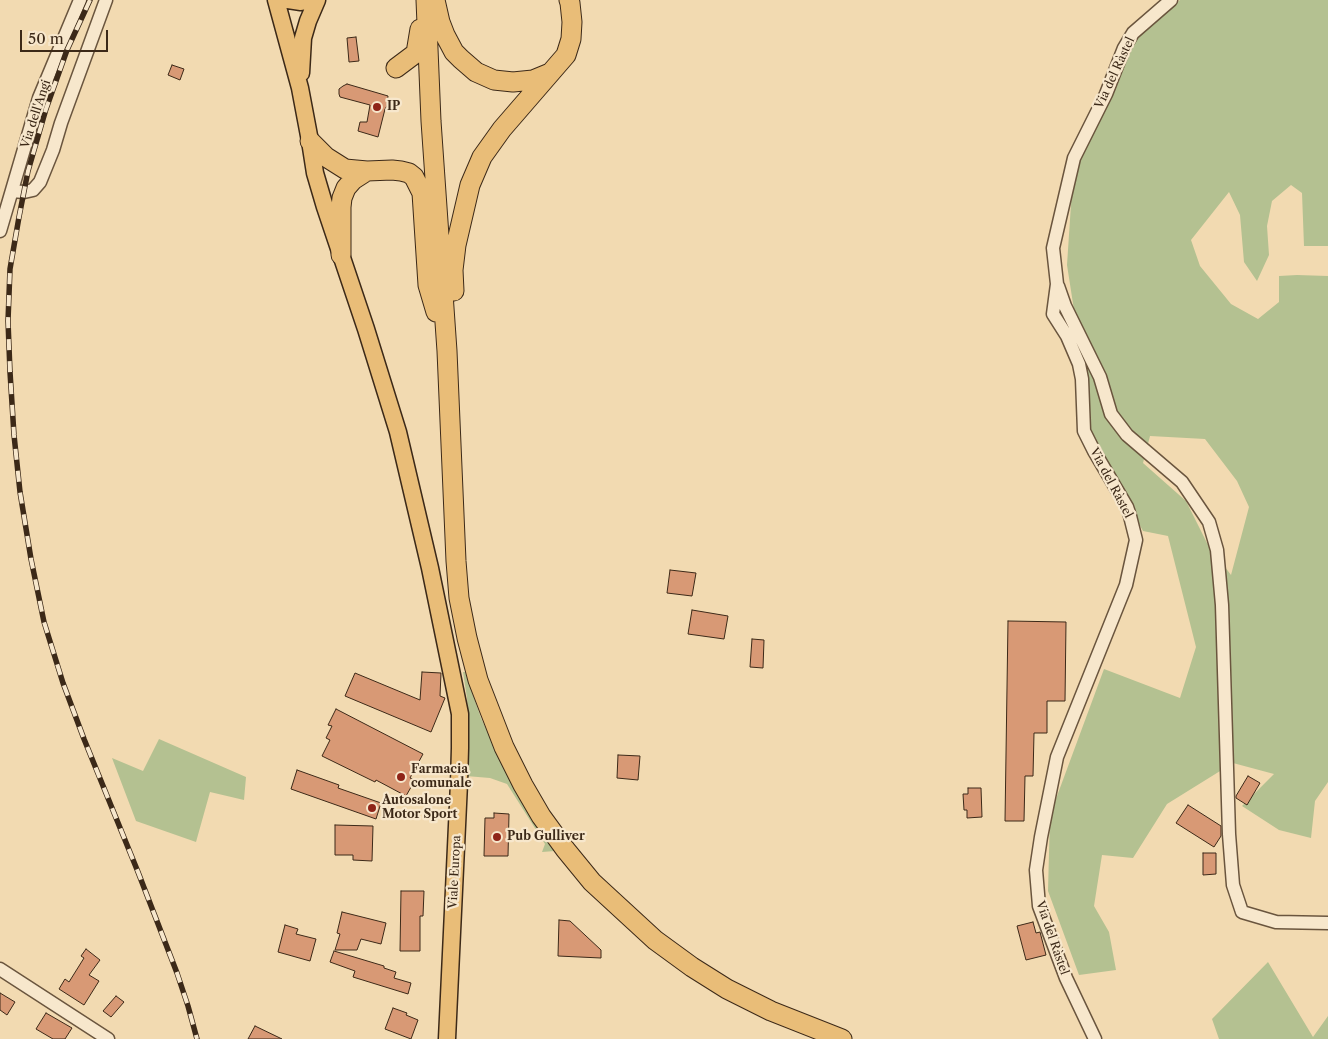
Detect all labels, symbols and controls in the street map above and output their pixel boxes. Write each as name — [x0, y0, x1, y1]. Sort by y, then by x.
scale bar — [22, 20, 110, 52]
text: 50 m — [28, 29, 64, 48]
street label: Via del Ràstel — [1092, 35, 1138, 111]
street label: Via dell'Angi — [18, 78, 54, 150]
place label: IP — [387, 100, 400, 114]
marker: IP — [371, 101, 383, 113]
street label: Via del Ràstel — [1086, 445, 1136, 521]
place label: Farmacia comunale — [411, 763, 472, 791]
marker: Farmacia comunale — [395, 771, 407, 783]
place label: Autosalone Motor Sport — [382, 794, 457, 822]
marker: Autosalone Motor Sport — [366, 802, 378, 814]
place label: Pub Gulliver — [507, 830, 585, 844]
marker: Pub Gulliver — [491, 831, 503, 843]
street label: Viale Europa — [446, 835, 464, 909]
street label: Via del Ràstel — [1033, 899, 1071, 977]

